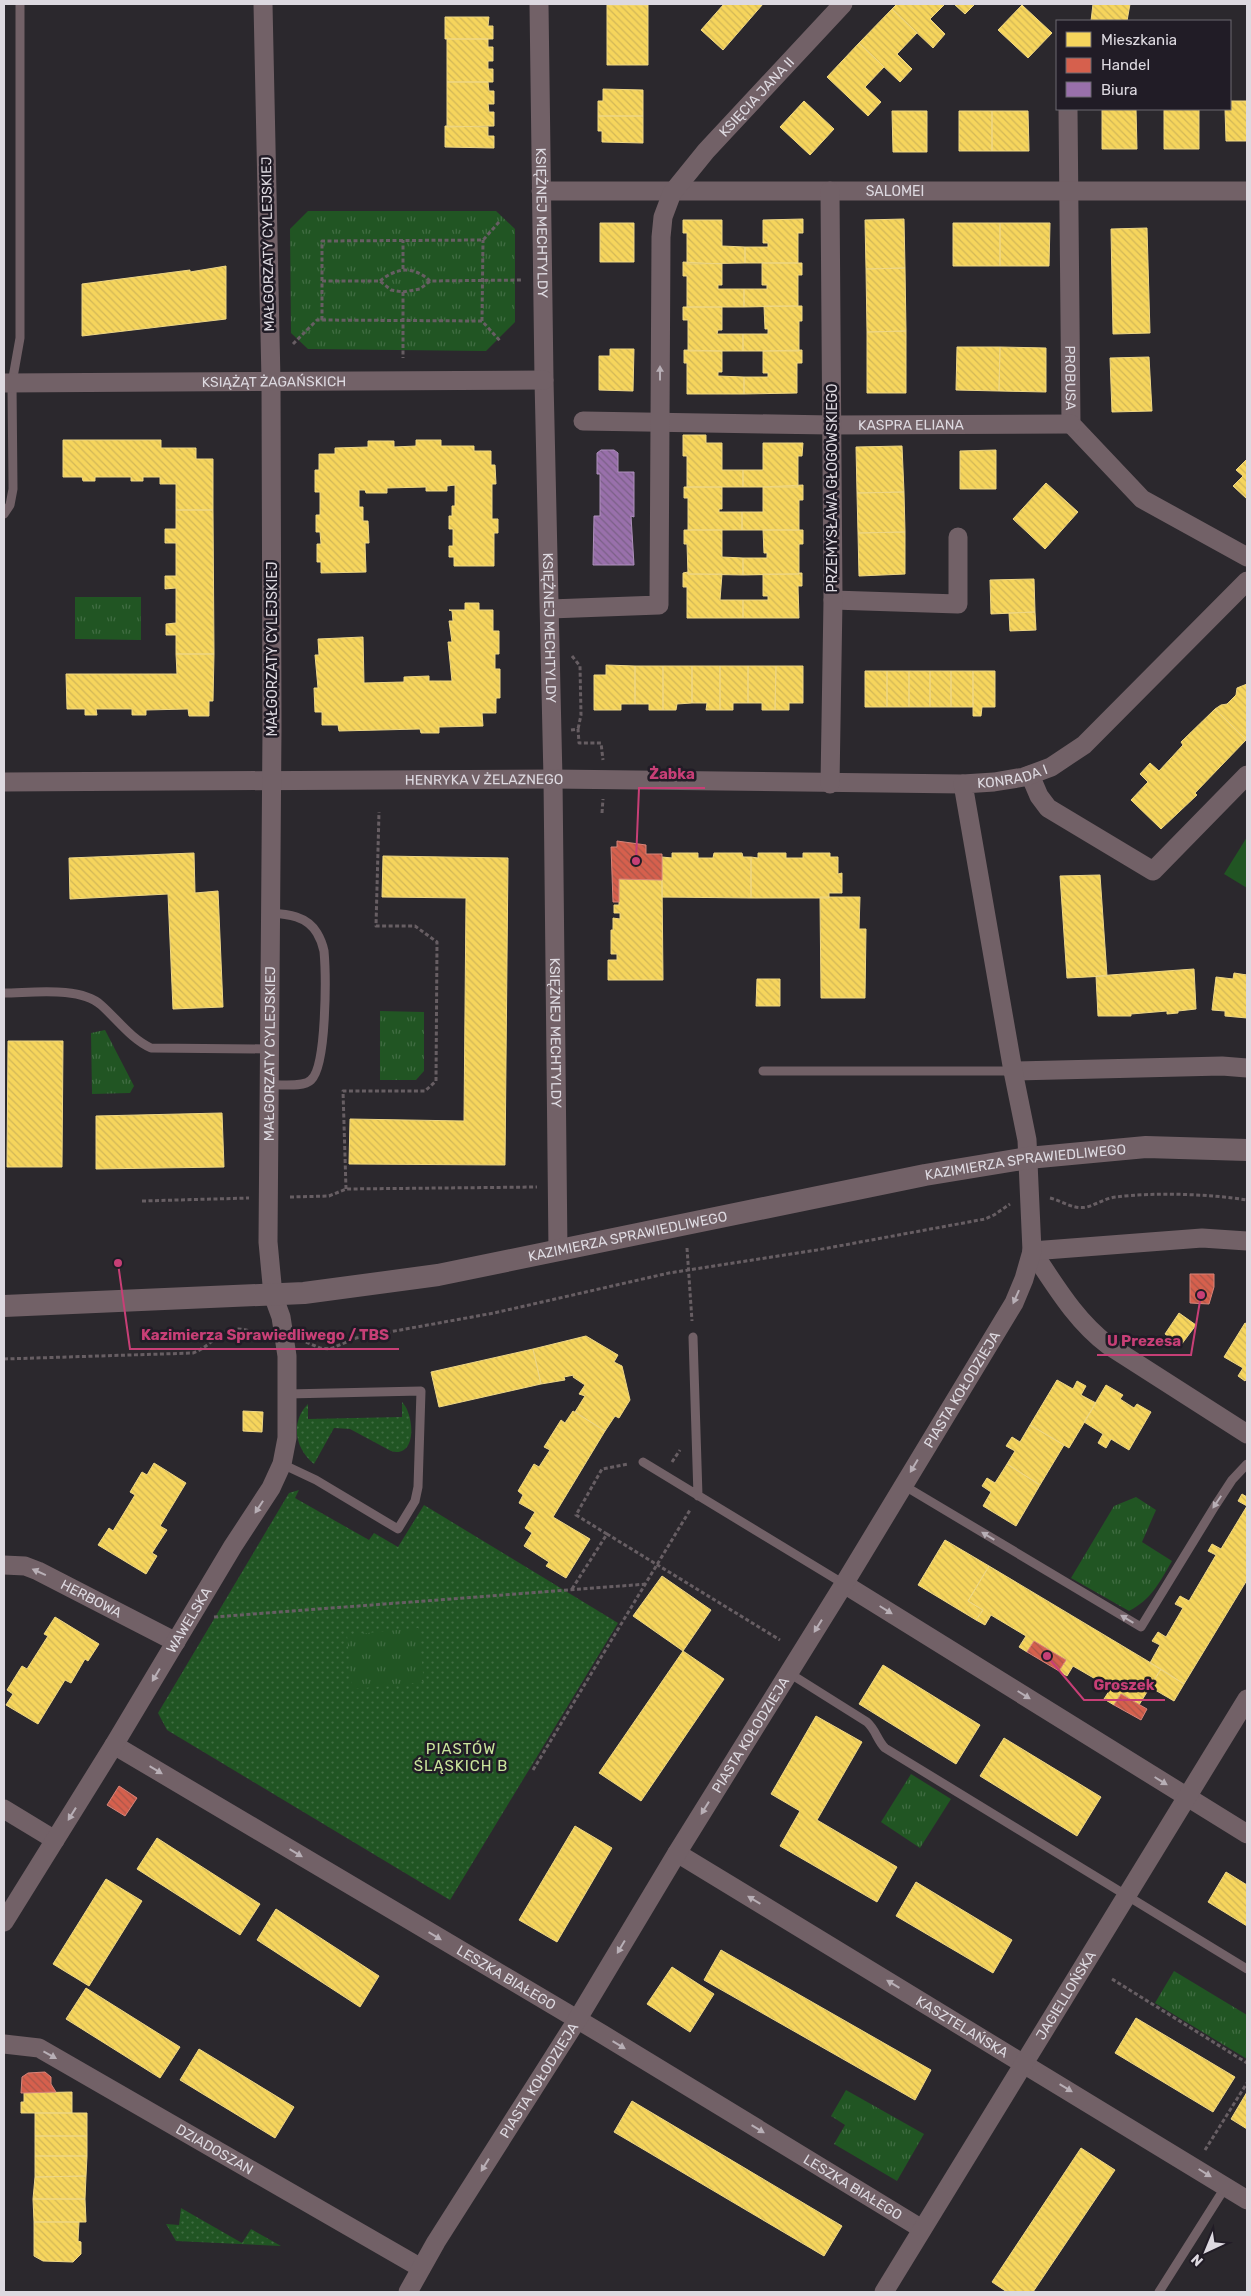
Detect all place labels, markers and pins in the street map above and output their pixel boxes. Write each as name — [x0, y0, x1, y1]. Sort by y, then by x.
callout: Żabka — [639, 758, 705, 788]
callout: Kazimierza Sprawiedliwego / TBS — [130, 1319, 399, 1349]
callout: U Prezesa — [1097, 1325, 1191, 1355]
callout: Groszek — [1084, 1670, 1165, 1700]

